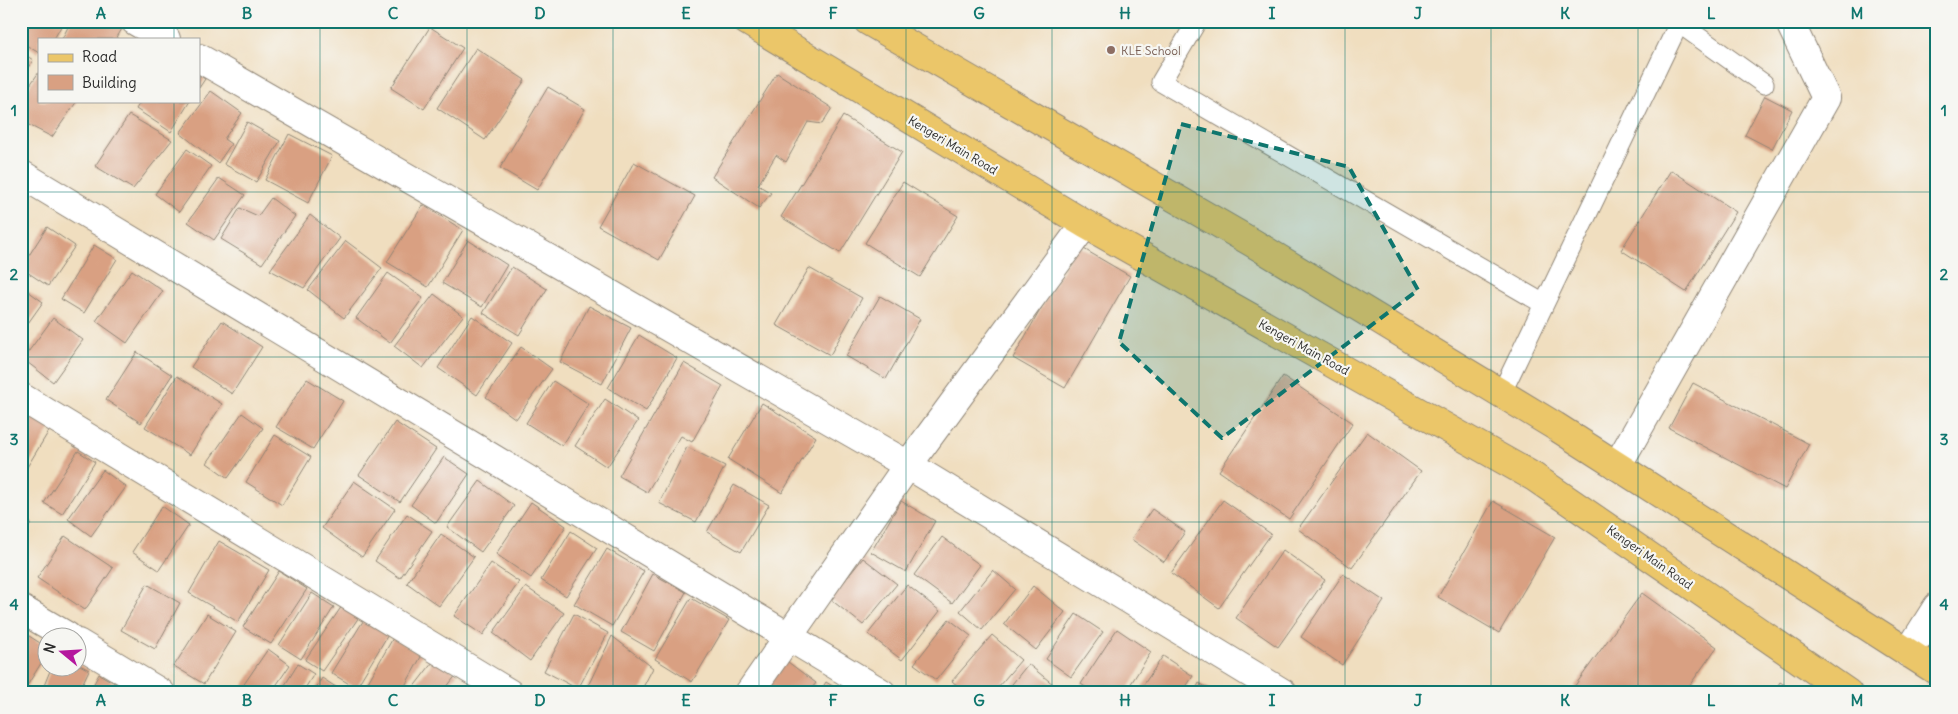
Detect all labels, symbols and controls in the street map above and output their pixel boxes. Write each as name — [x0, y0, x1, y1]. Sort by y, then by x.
text: A — [96, 3, 106, 23]
text: B — [242, 3, 253, 23]
text: C — [388, 3, 399, 23]
text: D — [534, 3, 546, 23]
text: E — [681, 3, 691, 23]
text: F — [828, 3, 838, 23]
text: G — [973, 3, 985, 23]
text: H — [1119, 3, 1131, 23]
text: I — [1269, 3, 1276, 23]
text: J — [1414, 3, 1423, 23]
text: K — [1560, 3, 1570, 23]
text: L — [1707, 3, 1716, 23]
text: M — [1851, 3, 1864, 23]
legend — [38, 38, 200, 102]
place label: KLE School — [1121, 43, 1181, 58]
marker: KLE School — [1105, 44, 1117, 56]
text: Road — [82, 47, 117, 66]
text: Building — [82, 73, 137, 92]
text: 1 — [11, 100, 17, 120]
text: 1 — [1941, 100, 1947, 120]
street label: Kengeri Main Road — [906, 112, 1000, 178]
text: 2 — [10, 264, 19, 284]
text: 2 — [1940, 264, 1949, 284]
street label: Kengeri Main Road — [1256, 316, 1352, 378]
text: 3 — [9, 429, 19, 449]
text: 3 — [1939, 429, 1949, 449]
street label: Kengeri Main Road — [1604, 522, 1696, 592]
text: 4 — [9, 594, 19, 614]
text: 4 — [1939, 594, 1949, 614]
north arrow — [38, 626, 88, 676]
text: N — [40, 641, 60, 655]
text: A — [96, 690, 106, 710]
text: B — [242, 690, 253, 710]
text: C — [388, 690, 399, 710]
text: D — [534, 690, 546, 710]
text: E — [681, 690, 691, 710]
text: F — [828, 690, 838, 710]
text: G — [973, 690, 985, 710]
text: H — [1119, 690, 1131, 710]
text: I — [1269, 690, 1276, 710]
text: J — [1414, 690, 1423, 710]
text: K — [1560, 690, 1570, 710]
text: L — [1707, 690, 1716, 710]
text: M — [1851, 690, 1864, 710]

